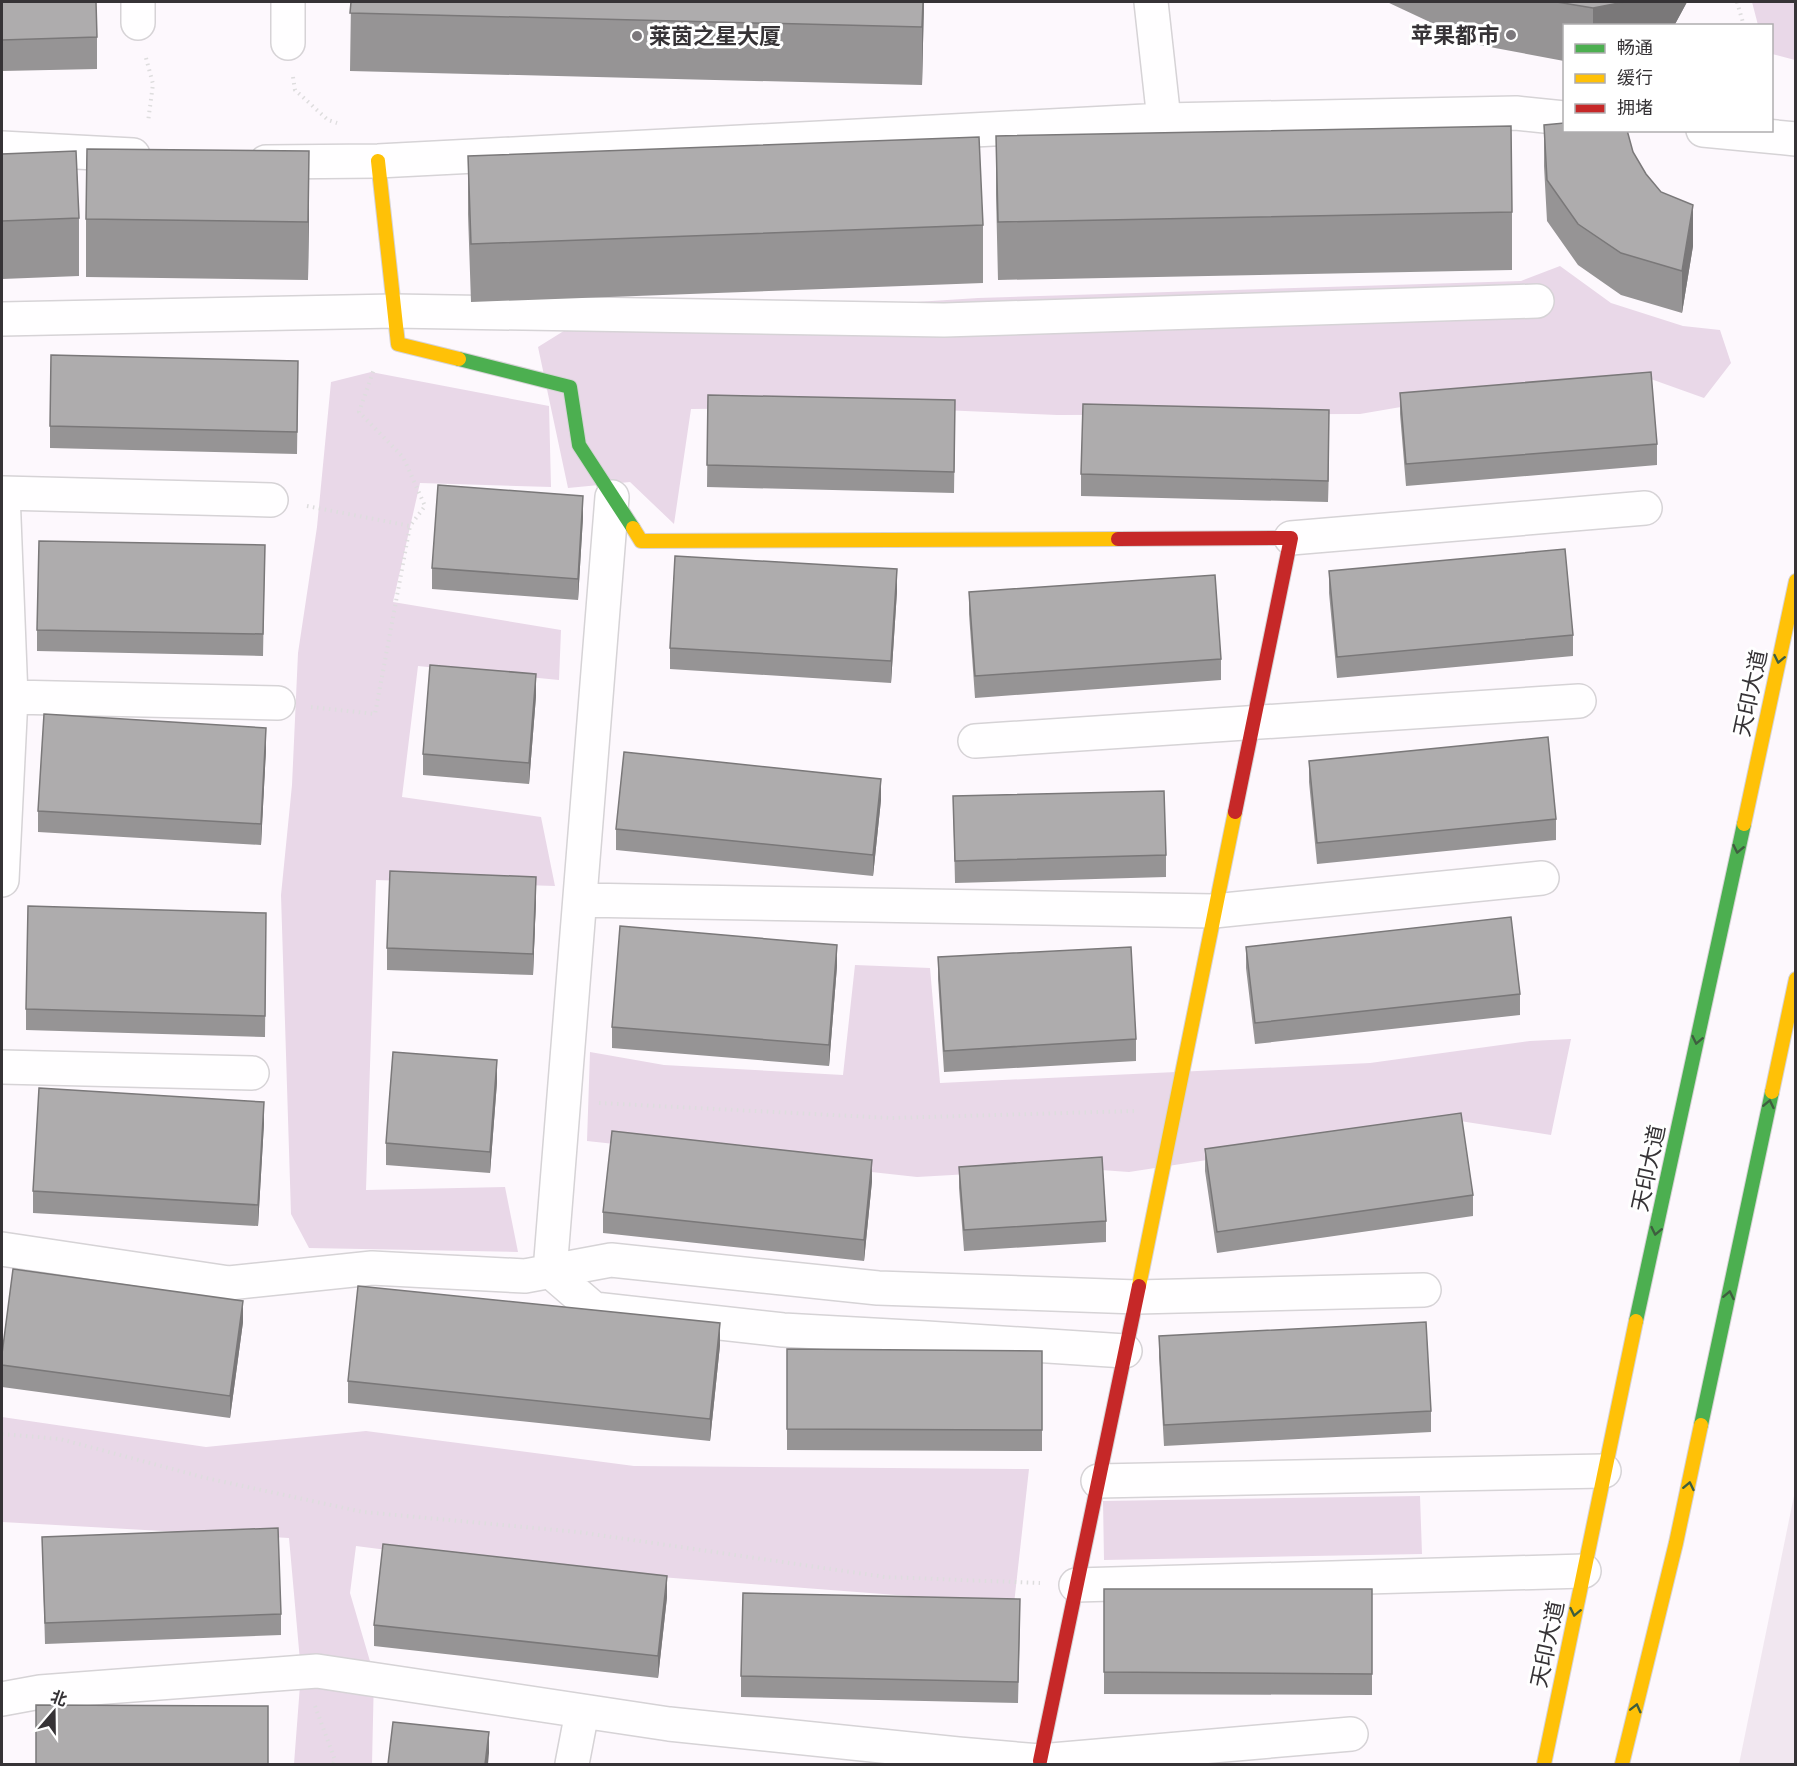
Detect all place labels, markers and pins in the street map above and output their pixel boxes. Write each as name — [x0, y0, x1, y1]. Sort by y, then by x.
place label: 苹果都市 — [1411, 20, 1499, 53]
place label: 莱茵之星大厦 — [649, 21, 781, 54]
marker: 苹果都市 — [1504, 28, 1518, 42]
marker: 莱茵之星大厦 — [630, 29, 644, 43]

